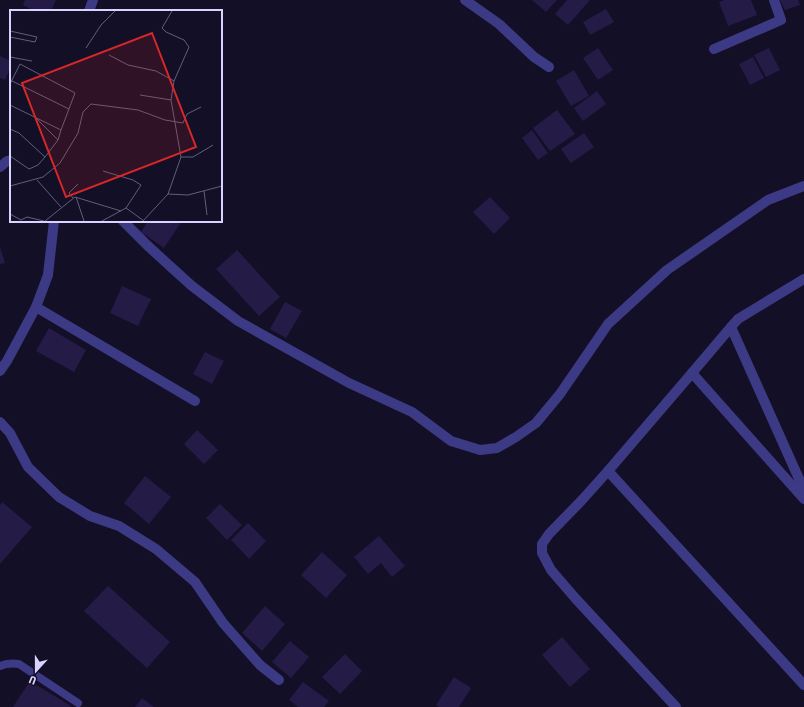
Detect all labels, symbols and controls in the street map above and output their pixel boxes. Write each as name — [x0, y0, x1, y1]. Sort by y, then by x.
inset map — [10, 10, 222, 222]
north arrow — [16, 651, 56, 691]
text: U — [27, 674, 38, 687]

